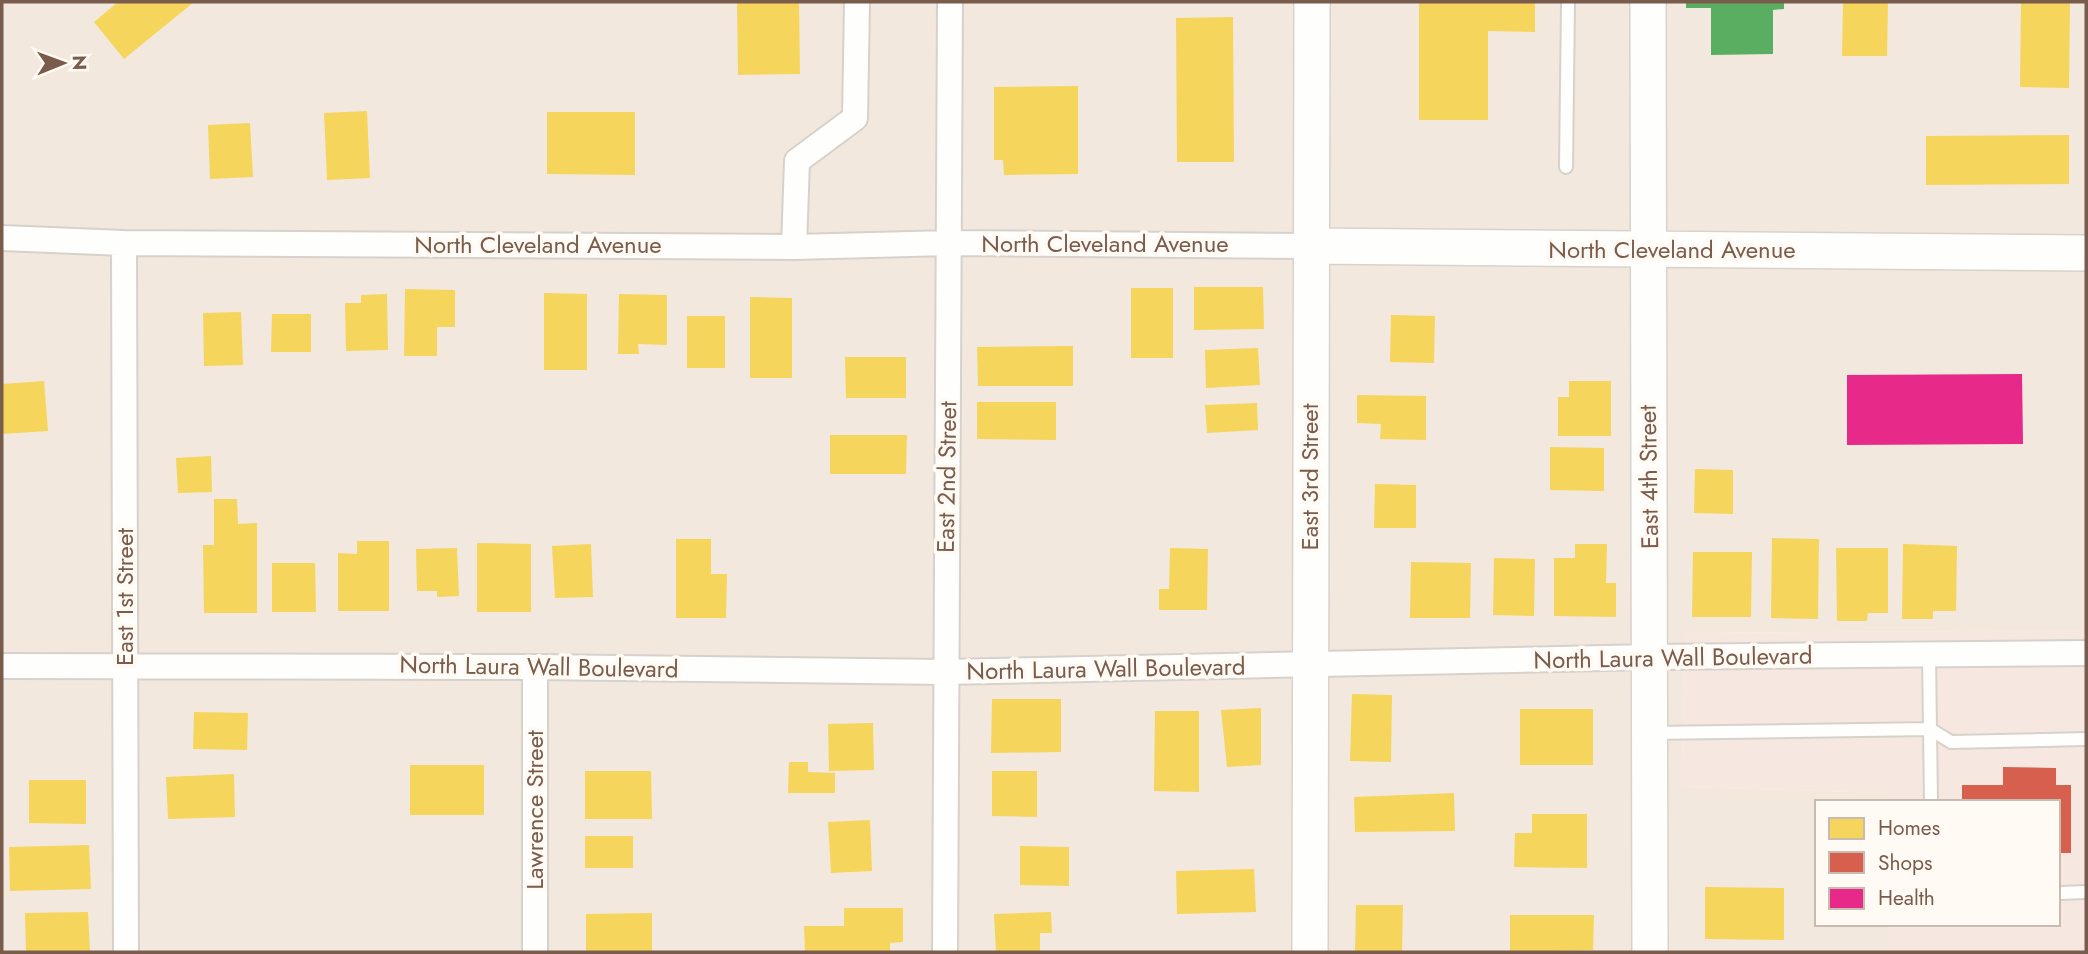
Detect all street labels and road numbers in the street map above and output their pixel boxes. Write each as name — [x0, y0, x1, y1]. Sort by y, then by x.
street label: North Cleveland Avenue — [981, 226, 1229, 261]
street label: North Cleveland Avenue — [414, 227, 662, 262]
street label: North Cleveland Avenue — [1548, 232, 1796, 267]
street label: East 2nd Street — [928, 401, 965, 553]
street label: East 3rd Street — [1292, 403, 1327, 550]
street label: East 4th Street — [1630, 404, 1667, 549]
street label: East 1st Street — [107, 528, 142, 666]
street label: North Laura Wall Boulevard — [1533, 638, 1813, 677]
street label: North Laura Wall Boulevard — [399, 647, 679, 686]
street label: North Laura Wall Boulevard — [966, 649, 1246, 688]
street label: Lawrence Street — [517, 730, 552, 890]

